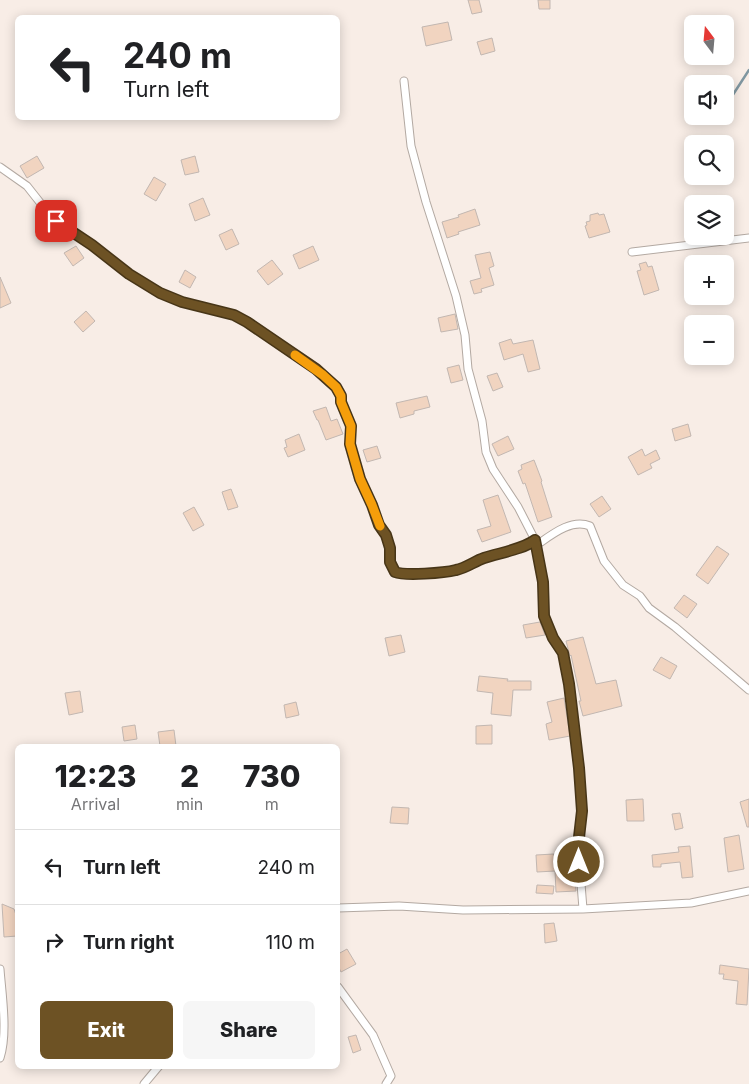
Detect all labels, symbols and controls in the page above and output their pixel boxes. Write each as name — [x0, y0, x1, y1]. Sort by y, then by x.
north arrow — [684, 15, 734, 65]
map controls — [684, 15, 734, 365]
text: 240 m — [123, 34, 232, 76]
icon: left — [40, 35, 105, 100]
button: sound — [684, 75, 734, 125]
text: Turn left — [123, 76, 209, 102]
button: search — [684, 135, 734, 185]
button: layers — [684, 195, 734, 245]
pin — [35, 200, 77, 242]
icon: arrive — [42, 207, 70, 235]
button: + — [684, 255, 734, 305]
button: − — [684, 315, 734, 365]
text: 12:23 — [55, 758, 136, 794]
text: 2 — [180, 758, 199, 794]
text: 730 — [243, 758, 300, 794]
text: Arrival — [71, 794, 120, 814]
text: min — [176, 794, 203, 814]
text: m — [265, 794, 279, 814]
position arrow — [552, 835, 604, 887]
icon: left — [40, 853, 68, 881]
text: Turn left — [83, 856, 161, 879]
text: 240 m — [257, 856, 315, 879]
icon: right — [40, 928, 68, 956]
text: Turn right — [83, 931, 174, 954]
text: 110 m — [266, 931, 315, 954]
button: Exit — [40, 1001, 173, 1059]
button: Share — [183, 1001, 315, 1059]

